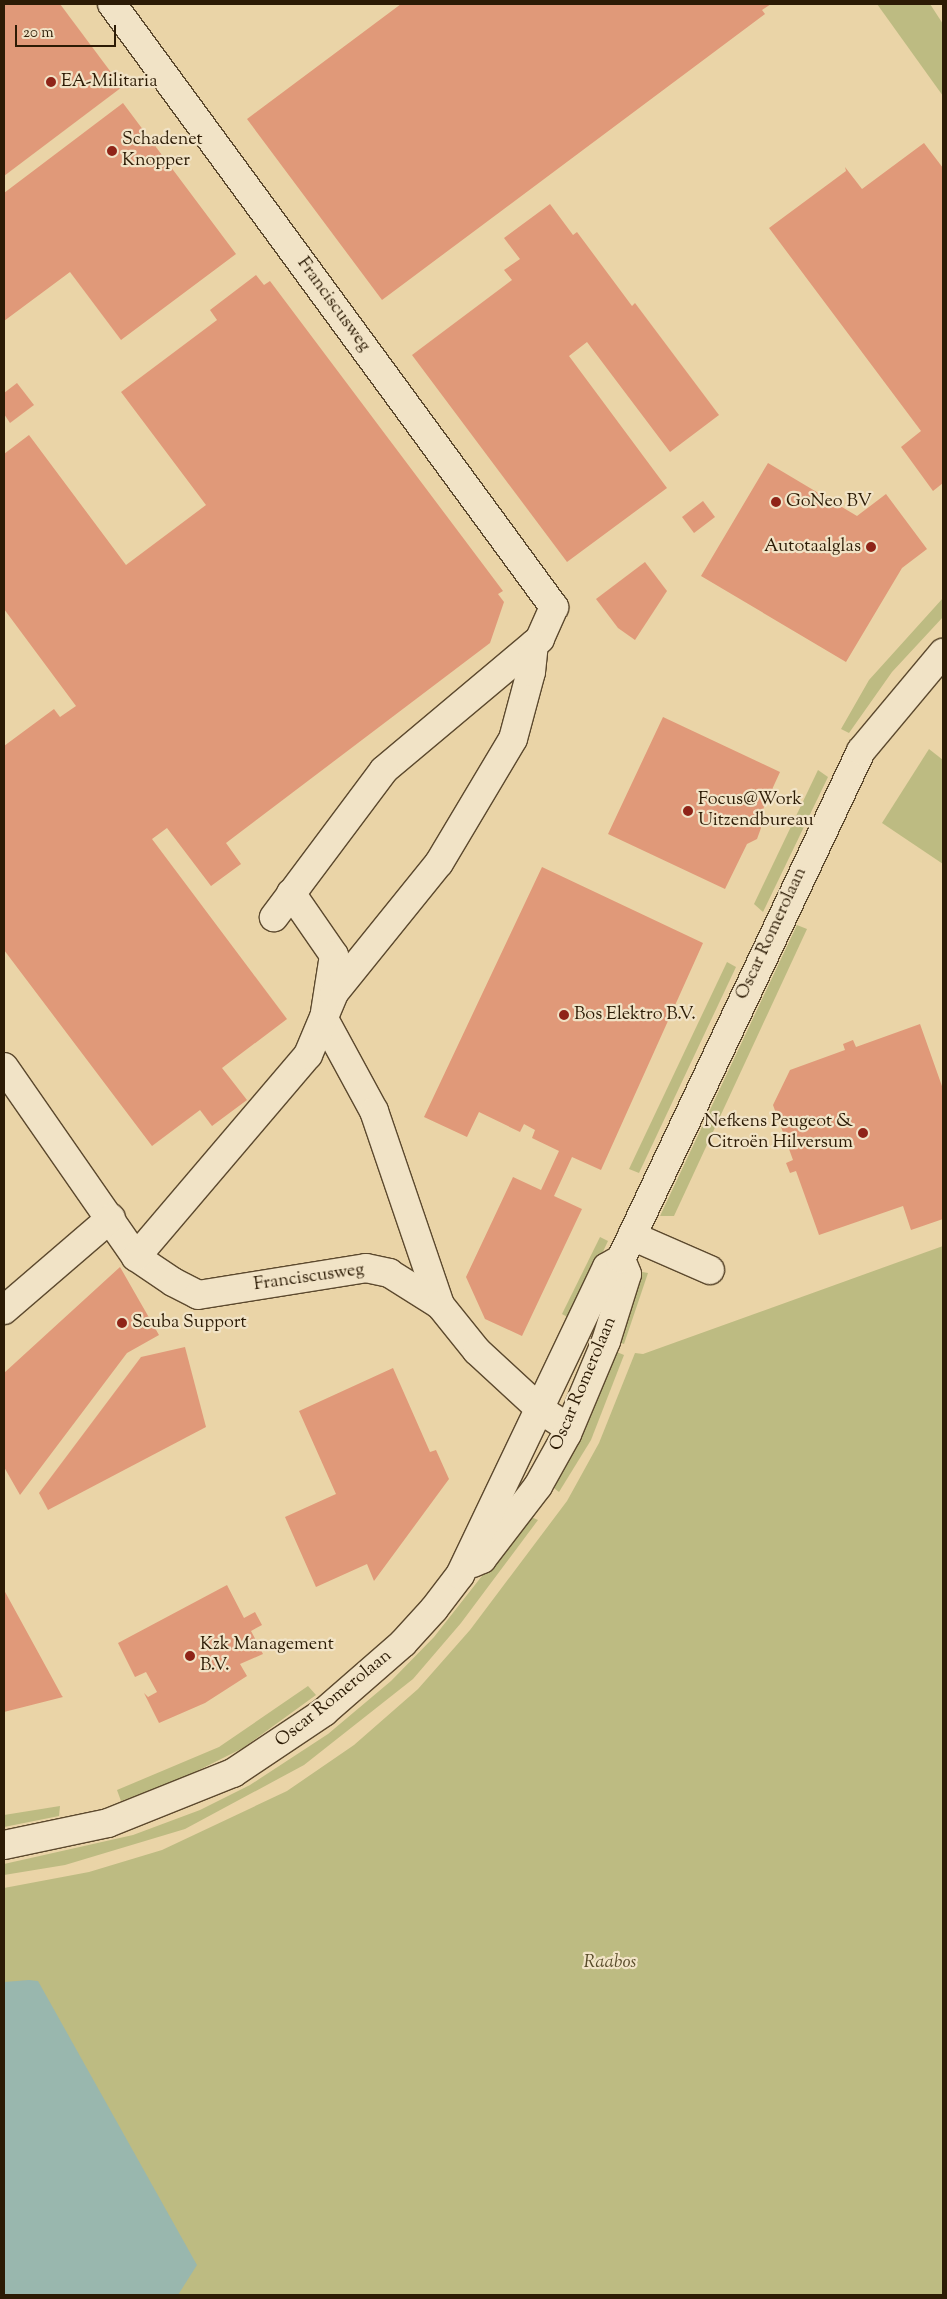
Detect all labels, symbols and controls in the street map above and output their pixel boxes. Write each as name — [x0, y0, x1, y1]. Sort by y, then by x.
scale bar — [18, 15, 119, 47]
text: 20 m — [23, 23, 54, 44]
place label: EA-Militaria — [61, 71, 158, 93]
marker: EA-Militaria — [45, 76, 57, 88]
place label: Schadenet Knopper — [122, 130, 203, 172]
marker: Schadenet Knopper — [106, 145, 118, 157]
street label: Franciscusweg — [292, 254, 374, 356]
place label: GoNeo BV — [786, 491, 872, 513]
marker: GoNeo BV — [770, 496, 782, 508]
place label: Autotaalglas — [764, 536, 861, 558]
marker: Autotaalglas — [865, 541, 877, 553]
place label: Focus@Work Uitzendbureau — [698, 790, 814, 832]
marker: Focus@Work Uitzendbureau — [682, 805, 694, 817]
street label: Oscar Romerolaan — [732, 864, 812, 1004]
place label: Bos Elektro B.V. — [574, 1004, 696, 1026]
marker: Bos Elektro B.V. — [558, 1009, 570, 1021]
place label: Nefkens Peugeot & Citroën Hilversum — [704, 1112, 853, 1154]
marker: Nefkens Peugeot & Citroën Hilversum — [857, 1127, 869, 1139]
street label: Franciscusweg — [252, 1260, 366, 1296]
place label: Scuba Support — [132, 1312, 247, 1334]
street label: Oscar Romerolaan — [546, 1314, 622, 1454]
marker: Scuba Support — [116, 1317, 128, 1329]
place label: Kzk Management B.V. — [200, 1635, 334, 1678]
street label: Oscar Romerolaan — [272, 1646, 396, 1752]
marker: Kzk Management B.V. — [184, 1650, 196, 1662]
park label: Raabos — [584, 1952, 636, 1974]

